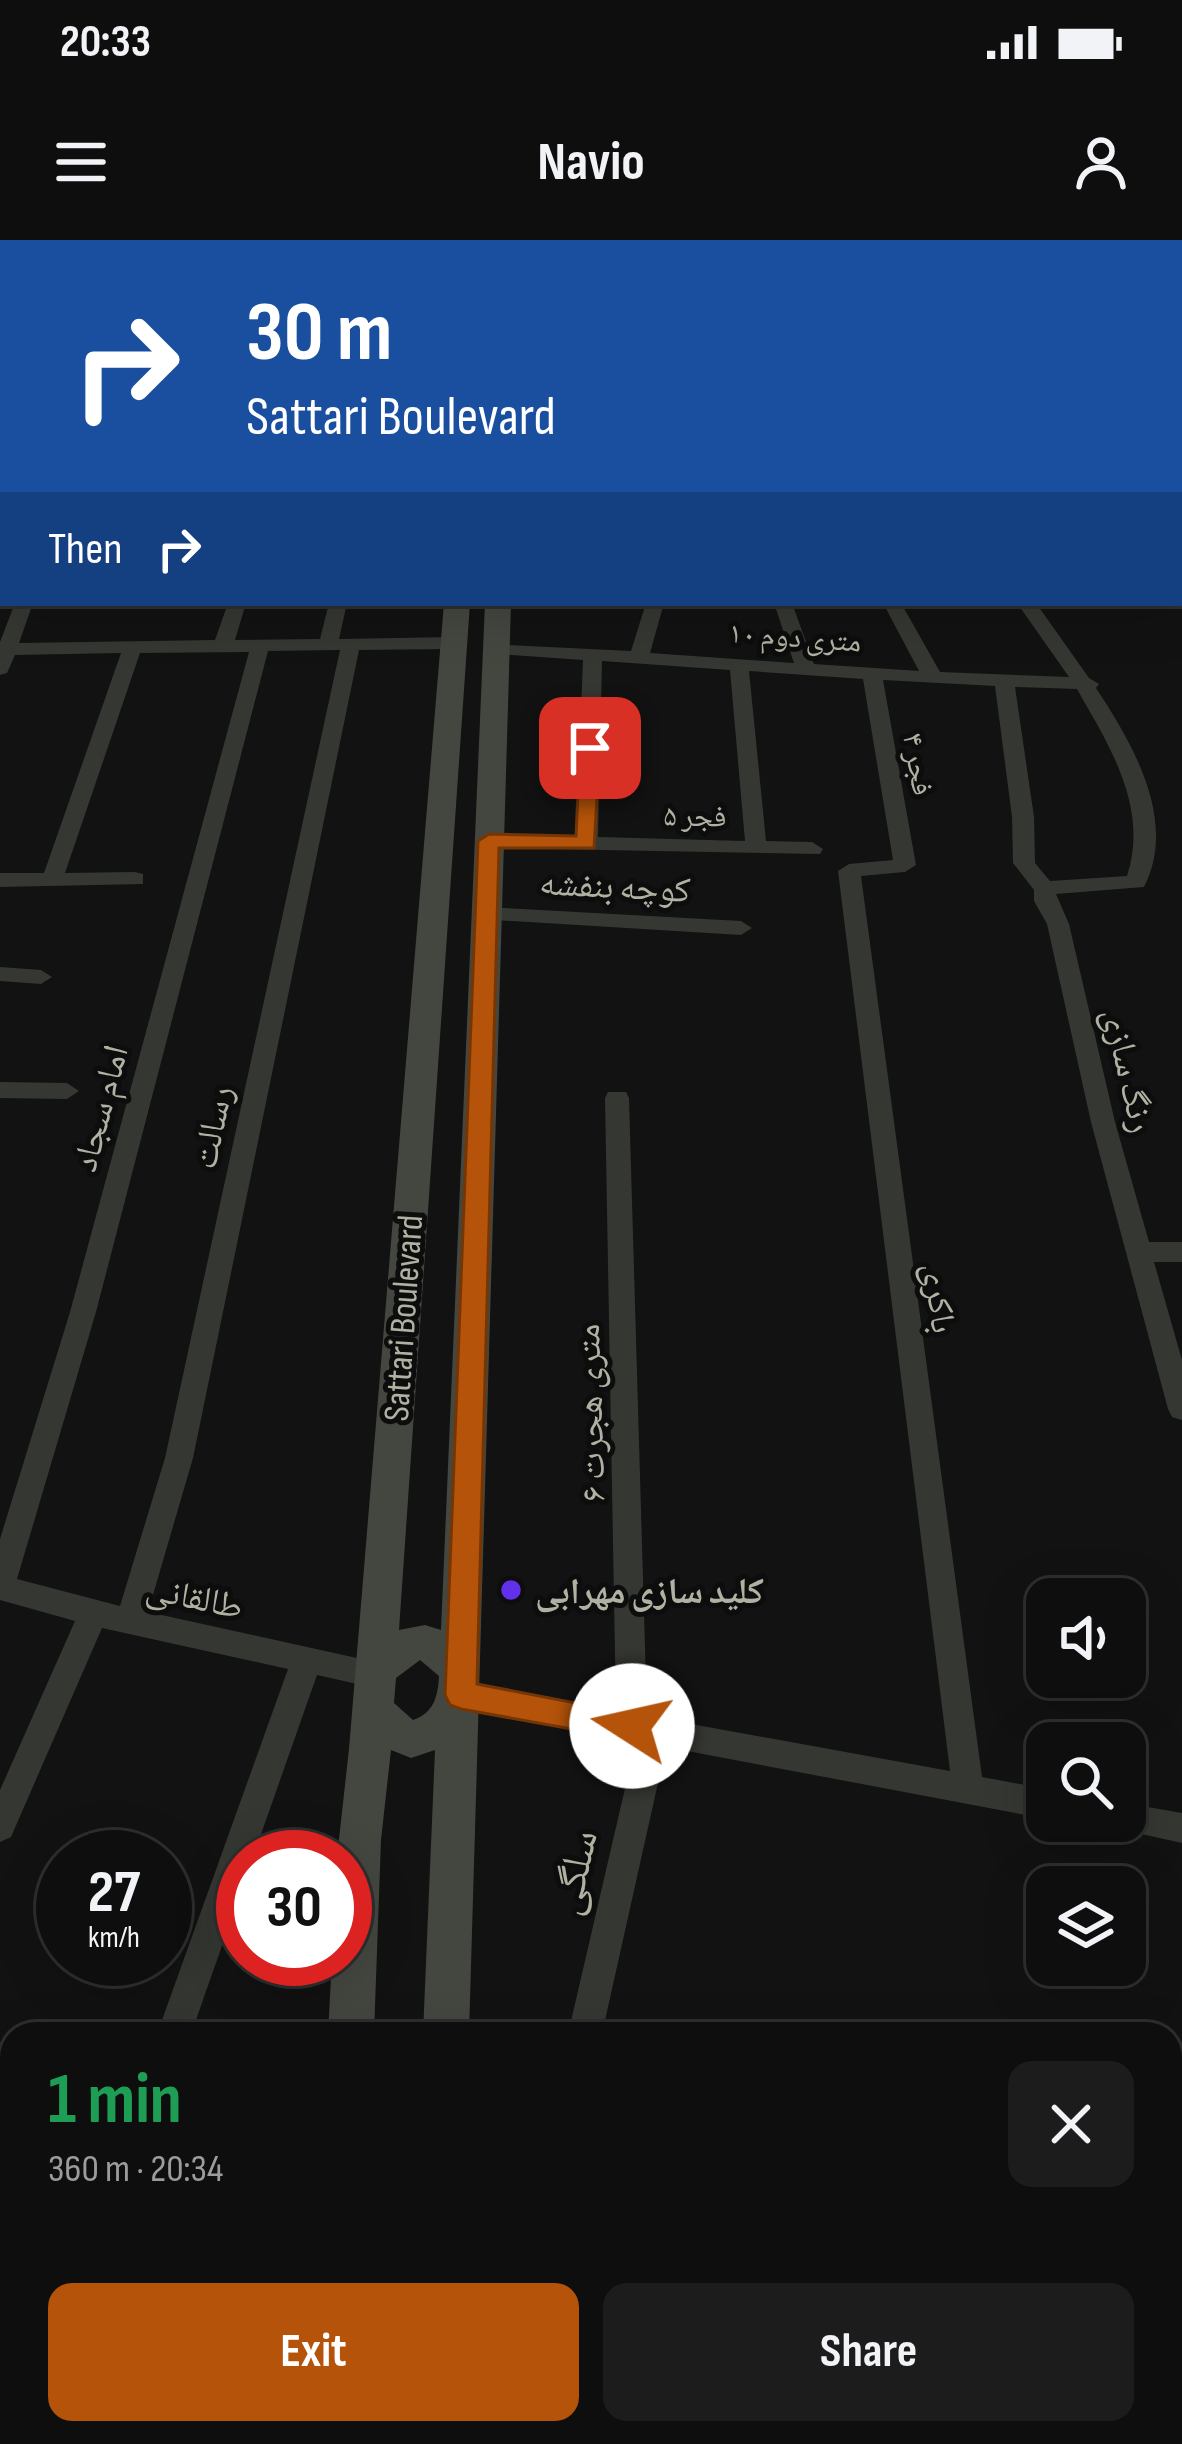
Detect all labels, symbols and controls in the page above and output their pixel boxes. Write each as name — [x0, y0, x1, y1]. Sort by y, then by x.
text: 20:33 — [60, 15, 151, 70]
icon: menu — [48, 129, 114, 195]
icon: person — [1068, 129, 1134, 195]
text: Navio — [537, 130, 645, 195]
text: 30 m — [246, 283, 392, 384]
icon: right — [48, 288, 204, 444]
text: Sattari Boulevard — [246, 385, 556, 450]
icon: right — [146, 516, 212, 582]
text: Then — [48, 522, 122, 577]
street label: ۱۰ متری دوم — [727, 615, 862, 661]
pin — [539, 697, 641, 799]
icon: arrive — [557, 715, 623, 781]
street label: فجر ۴ — [894, 730, 940, 798]
street label: فجر ۵ — [663, 798, 727, 836]
street label: کوچه بنفشه — [538, 862, 692, 913]
street label: رنگ سازی — [1092, 1004, 1163, 1137]
street label: امام سجاد — [64, 1041, 139, 1177]
street label: رسالت — [184, 1082, 243, 1173]
street label: Sattari Boulevard — [376, 1214, 433, 1423]
street label: باکری — [913, 1261, 964, 1336]
street label: ۶ متری هجرت — [567, 1323, 616, 1503]
street label: طالقانی — [142, 1567, 247, 1630]
place label: کلید سازی مهرابی — [535, 1571, 764, 1614]
marker: کلید سازی مهرابی — [498, 1577, 524, 1603]
map controls — [1026, 1578, 1146, 1986]
button: sound — [1026, 1578, 1146, 1698]
position arrow — [569, 1663, 695, 1789]
button: search — [1026, 1722, 1146, 1842]
street label: سلگی — [541, 1825, 610, 1920]
speed limit sign: 30 — [216, 1830, 372, 1986]
text: 27 — [88, 1857, 140, 1929]
button: layers — [1026, 1866, 1146, 1986]
text: km/h — [88, 1920, 140, 1956]
text: 1 min — [48, 2057, 182, 2144]
button: close — [1008, 2061, 1134, 2187]
text: 360 m · 20:34 — [48, 2146, 223, 2193]
button: Exit — [48, 2283, 579, 2421]
button: Share — [603, 2283, 1134, 2421]

